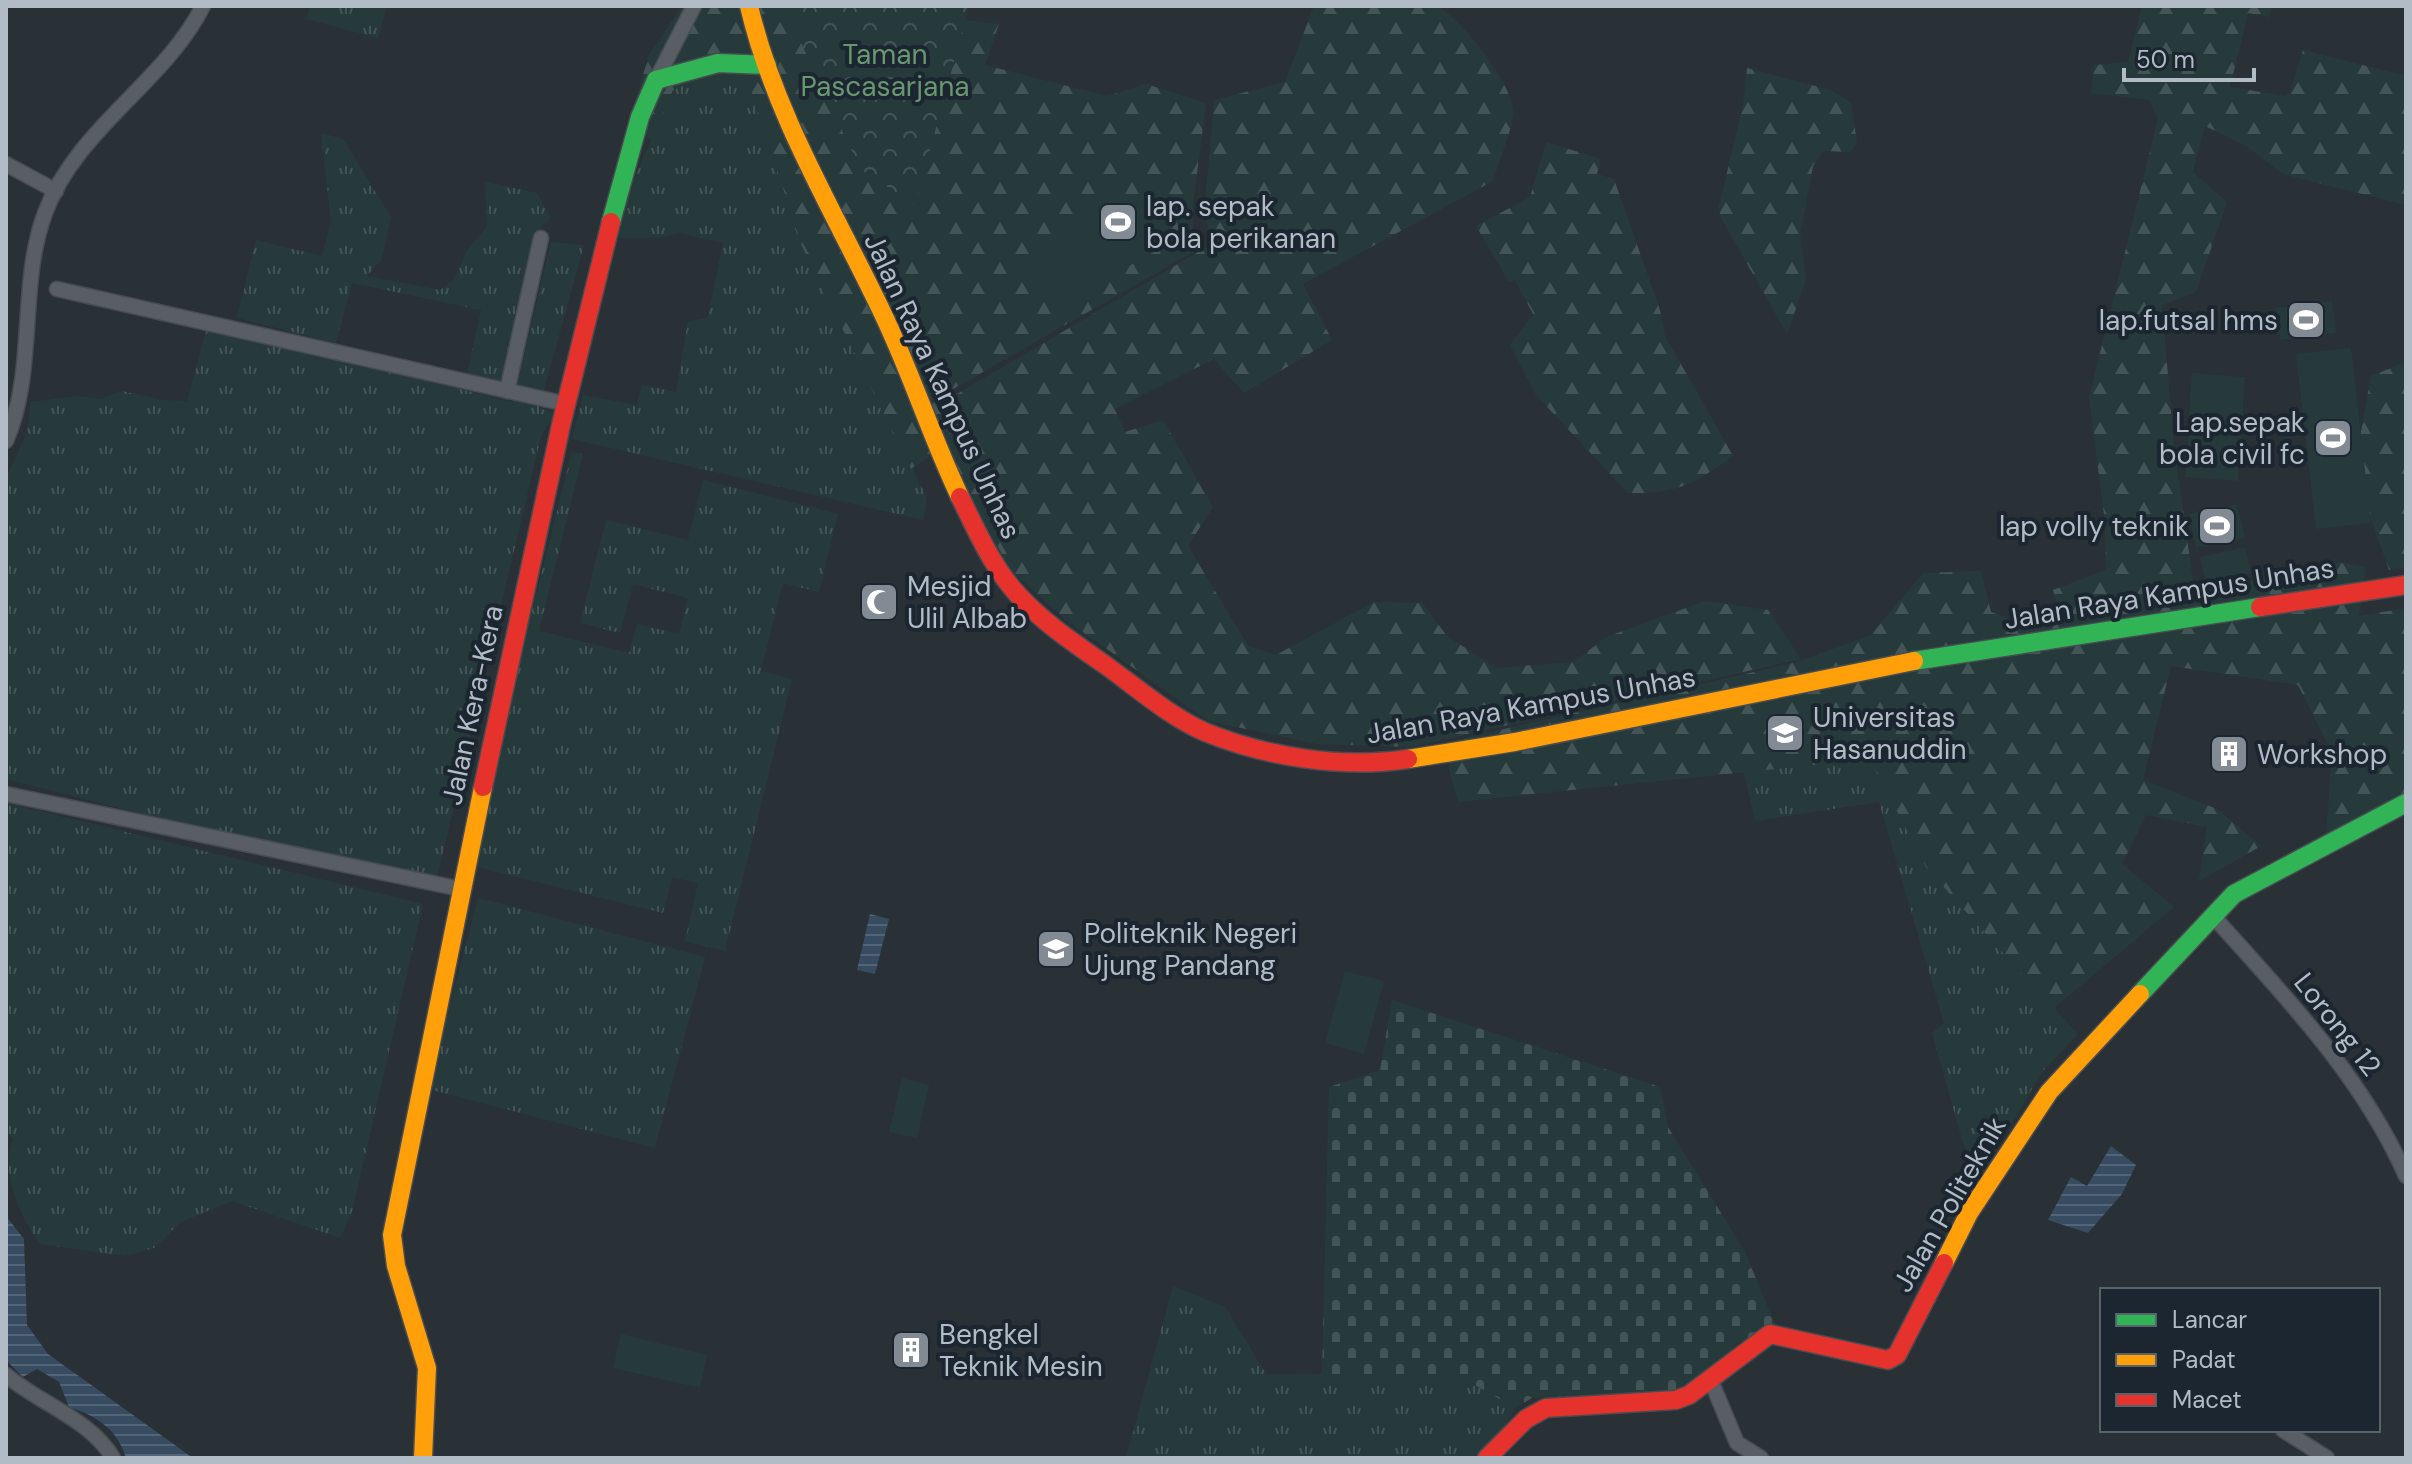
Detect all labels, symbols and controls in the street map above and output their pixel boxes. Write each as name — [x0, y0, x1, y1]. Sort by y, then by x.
scale bar — [2124, 32, 2254, 82]
park label: Taman Pascasarjana — [800, 36, 970, 105]
text: 50 m — [2136, 44, 2195, 75]
place label: lap. sepak bola perikanan — [1146, 188, 1336, 257]
sports icon: lap. sepak bola perikanan — [1097, 201, 1139, 243]
street label: Jalan Raya Kampus Unhas — [855, 227, 1030, 545]
sports icon: lap.futsal hms — [2285, 299, 2327, 341]
place label: lap.futsal hms — [2099, 302, 2278, 339]
place label: Lap.sepak bola civil fc — [2159, 404, 2305, 473]
sports icon: Lap.sepak bola civil fc — [2312, 417, 2354, 459]
sports icon: lap volly teknik — [2196, 505, 2238, 547]
place label: lap volly teknik — [1999, 508, 2189, 545]
street label: Jalan Raya Kampus Unhas — [2001, 549, 2337, 638]
place label: Mesjid Ulil Albab — [907, 568, 1027, 637]
mosque icon: Mesjid Ulil Albab — [858, 581, 900, 623]
street label: Jalan Kera-Kera — [433, 602, 512, 808]
street label: Jalan Raya Kampus Unhas — [1364, 658, 1699, 753]
place label: Universitas Hasanuddin — [1813, 699, 1967, 768]
school or university icon: Universitas Hasanuddin — [1764, 712, 1806, 754]
building icon: Workshop — [2208, 733, 2250, 775]
place label: Workshop — [2257, 736, 2387, 773]
place label: Politeknik Negeri Ujung Pandang — [1084, 915, 1297, 984]
school or university icon: Politeknik Negeri Ujung Pandang — [1035, 928, 1077, 970]
street label: Lorong 12 — [2286, 965, 2389, 1083]
street label: Jalan Politeknik — [1884, 1110, 2015, 1299]
legend — [2100, 1288, 2380, 1432]
text: Lancar — [2172, 1304, 2247, 1335]
place label: Bengkel Teknik Mesin — [939, 1316, 1103, 1385]
building icon: Bengkel Teknik Mesin — [890, 1329, 932, 1371]
text: Padat — [2172, 1344, 2236, 1375]
text: Macet — [2172, 1384, 2242, 1415]

